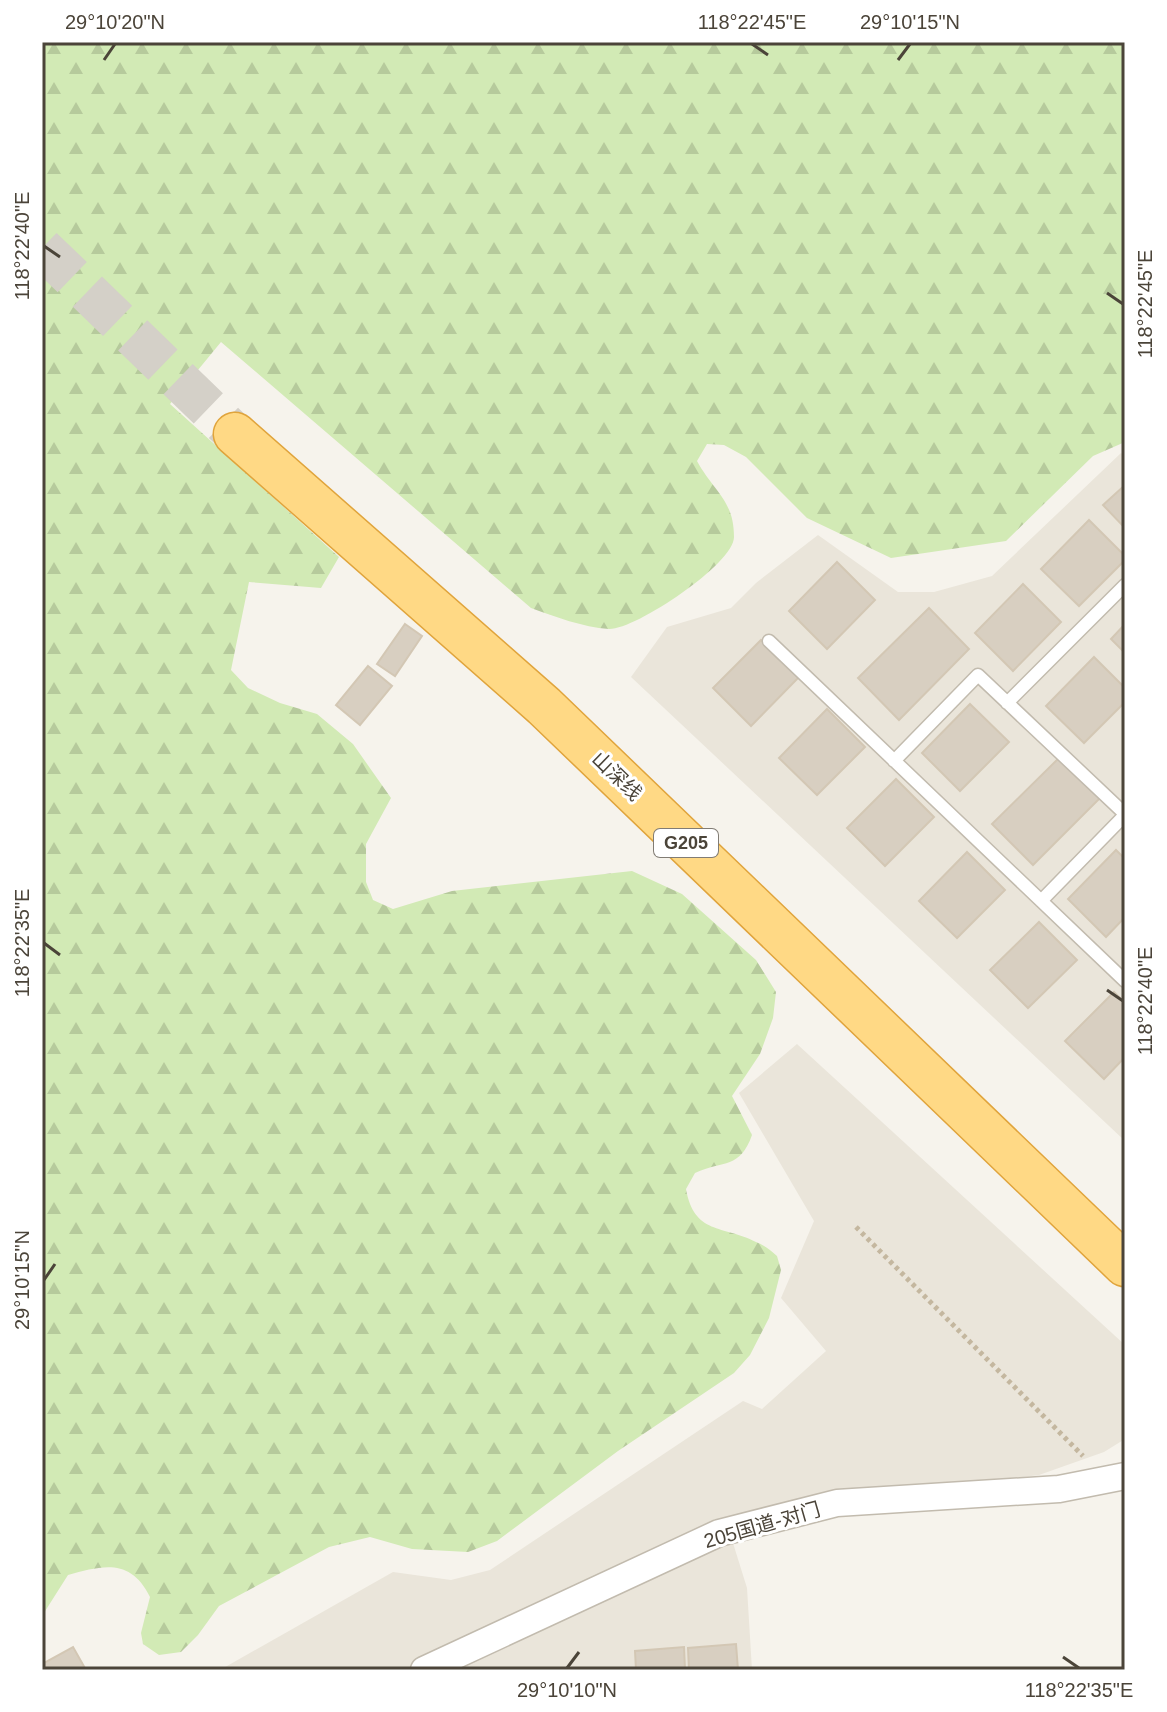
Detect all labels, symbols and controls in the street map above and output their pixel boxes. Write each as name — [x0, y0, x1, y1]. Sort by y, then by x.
text: 29°10'20"N — [65, 11, 165, 33]
text: 118°22'45"E — [698, 11, 806, 33]
text: 29°10'15"N — [860, 11, 960, 33]
text: 118°22'40"E — [11, 192, 33, 300]
text: 118°22'45"E — [1134, 250, 1156, 358]
street label: 山深线 — [588, 747, 646, 805]
road number: G205 — [654, 829, 718, 857]
text: 118°22'35"E — [11, 889, 33, 997]
text: 118°22'40"E — [1134, 947, 1156, 1055]
text: 29°10'15"N — [11, 1230, 33, 1330]
street label: 205国道-对门 — [701, 1498, 823, 1552]
text: 29°10'10"N — [517, 1679, 617, 1701]
text: 118°22'35"E — [1025, 1679, 1133, 1701]

